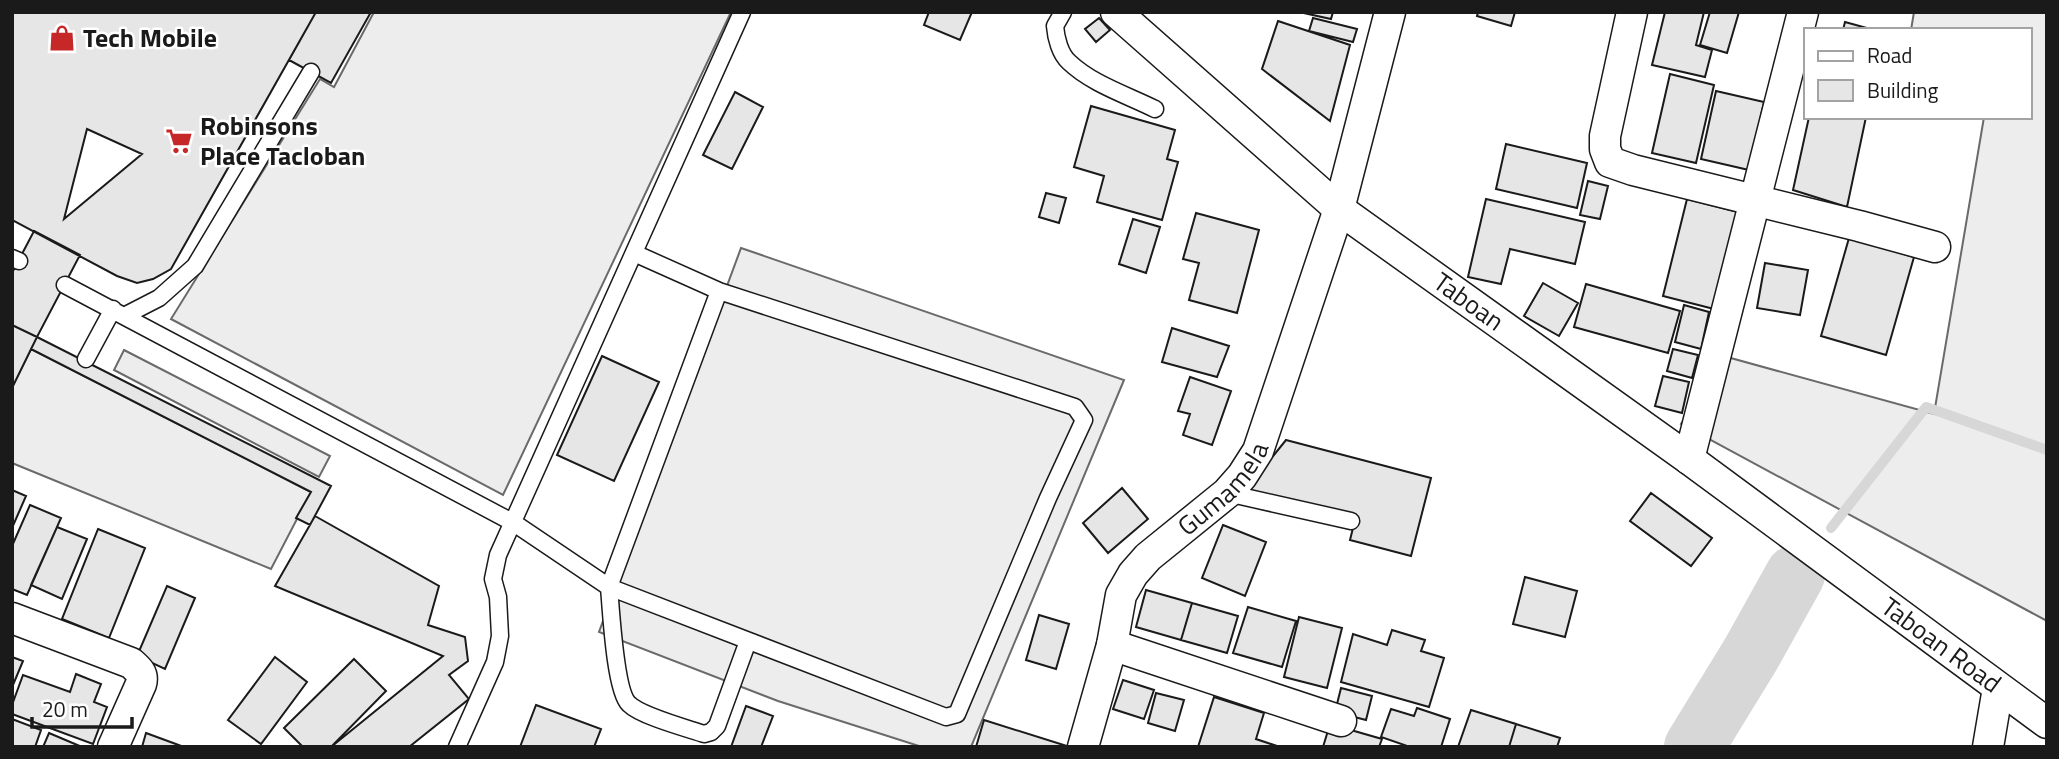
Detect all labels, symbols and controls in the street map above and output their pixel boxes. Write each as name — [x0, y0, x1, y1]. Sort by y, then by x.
place label: Tech Mobile — [83, 18, 217, 57]
shop icon: Tech Mobile — [47, 23, 77, 53]
legend — [1804, 28, 2031, 119]
text: Road — [1867, 39, 1912, 71]
text: Building — [1867, 74, 1939, 106]
place label: Robinsons Place Tacloban — [200, 106, 365, 175]
supermarket icon: Robinsons Place Tacloban — [164, 126, 194, 156]
street label: Taboan — [1426, 262, 1512, 340]
street label: Gumamela — [1169, 437, 1278, 545]
street label: Taboan Road — [1873, 587, 2010, 702]
scale bar — [32, 686, 131, 730]
text: 20 m — [42, 693, 88, 725]

